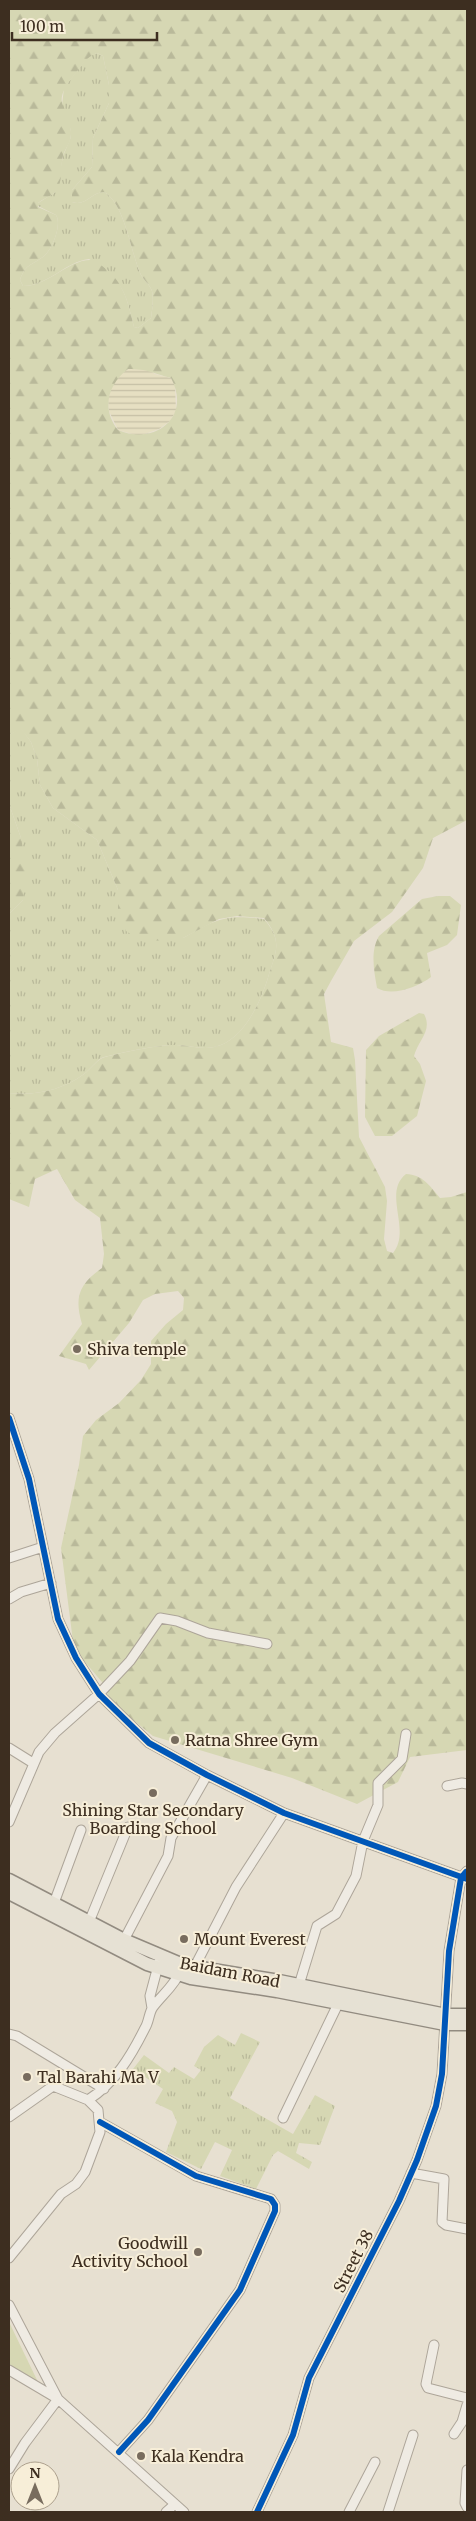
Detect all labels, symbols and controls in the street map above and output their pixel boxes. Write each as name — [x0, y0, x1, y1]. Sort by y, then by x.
scale bar — [12, 10, 158, 42]
text: 100 m — [20, 17, 64, 36]
place label: Shiva temple — [87, 1339, 186, 1359]
marker: Shiva temple — [71, 1343, 83, 1355]
place label: Ratna Shree Gym — [185, 1730, 318, 1750]
marker: Ratna Shree Gym — [169, 1734, 181, 1746]
marker: Shining Star Secondary Boarding School — [147, 1787, 159, 1799]
place label: Shining Star Secondary Boarding School — [62, 1800, 244, 1838]
place label: Mount Everest — [194, 1929, 307, 1949]
marker: Mount Everest — [178, 1933, 190, 1945]
street label: Baidam Road — [178, 1952, 282, 1992]
place label: Tal Barahi Ma V — [37, 2067, 159, 2087]
marker: Tal Barahi Ma V — [21, 2071, 33, 2083]
street label: Street 38 — [329, 2226, 377, 2296]
place label: Goodwill Activity School — [71, 2233, 188, 2271]
marker: Goodwill Activity School — [192, 2246, 204, 2258]
place label: Kala Kendra — [151, 2446, 244, 2466]
marker: Kala Kendra — [135, 2450, 147, 2462]
north arrow — [10, 2461, 60, 2511]
text: N — [29, 2464, 41, 2482]

